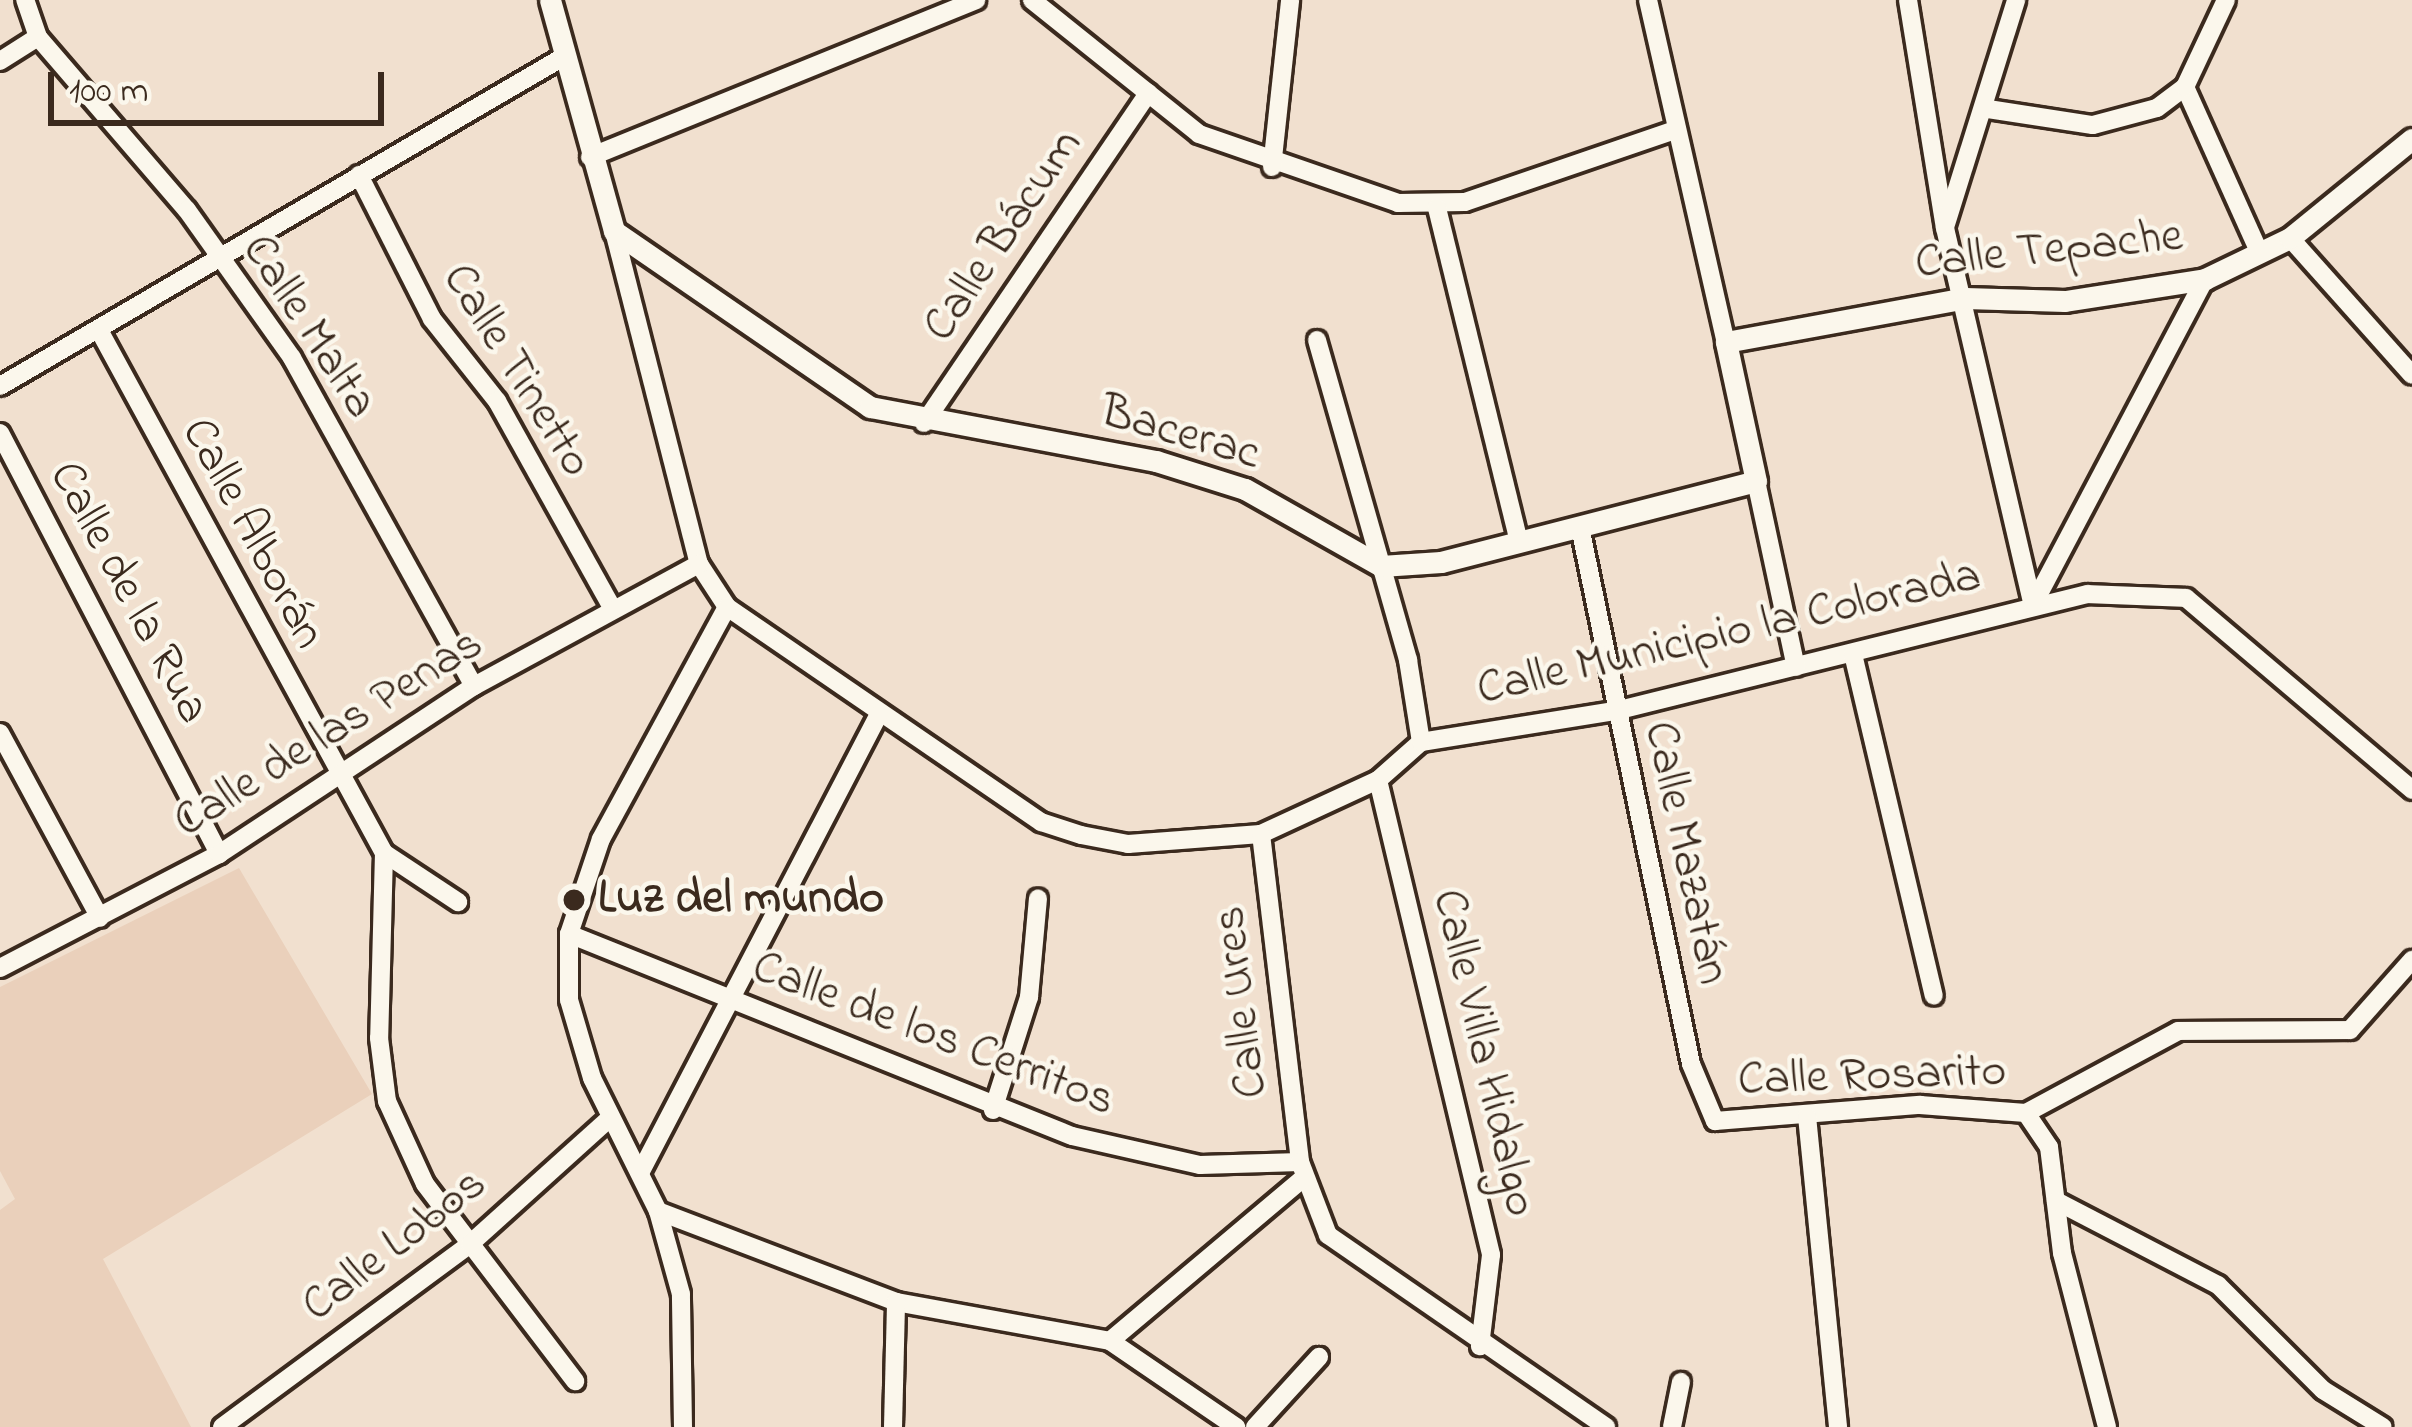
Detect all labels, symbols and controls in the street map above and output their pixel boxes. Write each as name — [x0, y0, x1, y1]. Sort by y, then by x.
scale bar — [54, 48, 390, 122]
text: 100 m — [69, 66, 149, 119]
street label: Calle Bácum — [912, 119, 1096, 353]
street label: Calle Tepache — [1912, 208, 2186, 294]
street label: Calle Malta — [227, 224, 389, 430]
street label: Calle Tinetto — [428, 254, 604, 488]
street label: Bacerac — [1094, 384, 1266, 484]
street label: Calle Alborán — [167, 409, 337, 659]
street label: Calle de la Rua — [35, 452, 221, 734]
street label: Calle Municipio la Colorada — [1472, 548, 1986, 720]
street label: Calle de las Penas — [164, 616, 494, 852]
street label: Calle Mazatán — [1629, 716, 1741, 990]
place label: Luz del mundo — [598, 871, 884, 929]
street label: Calle Villa Hidalgo — [1417, 884, 1549, 1222]
marker: Luz del mundo — [561, 887, 587, 913]
street label: Calle Ures — [1202, 903, 1282, 1101]
street label: Calle de los Cerritos — [744, 939, 1122, 1131]
street label: Calle Rosarito — [1737, 1044, 2007, 1110]
street label: Calle Lobos — [291, 1156, 499, 1336]

